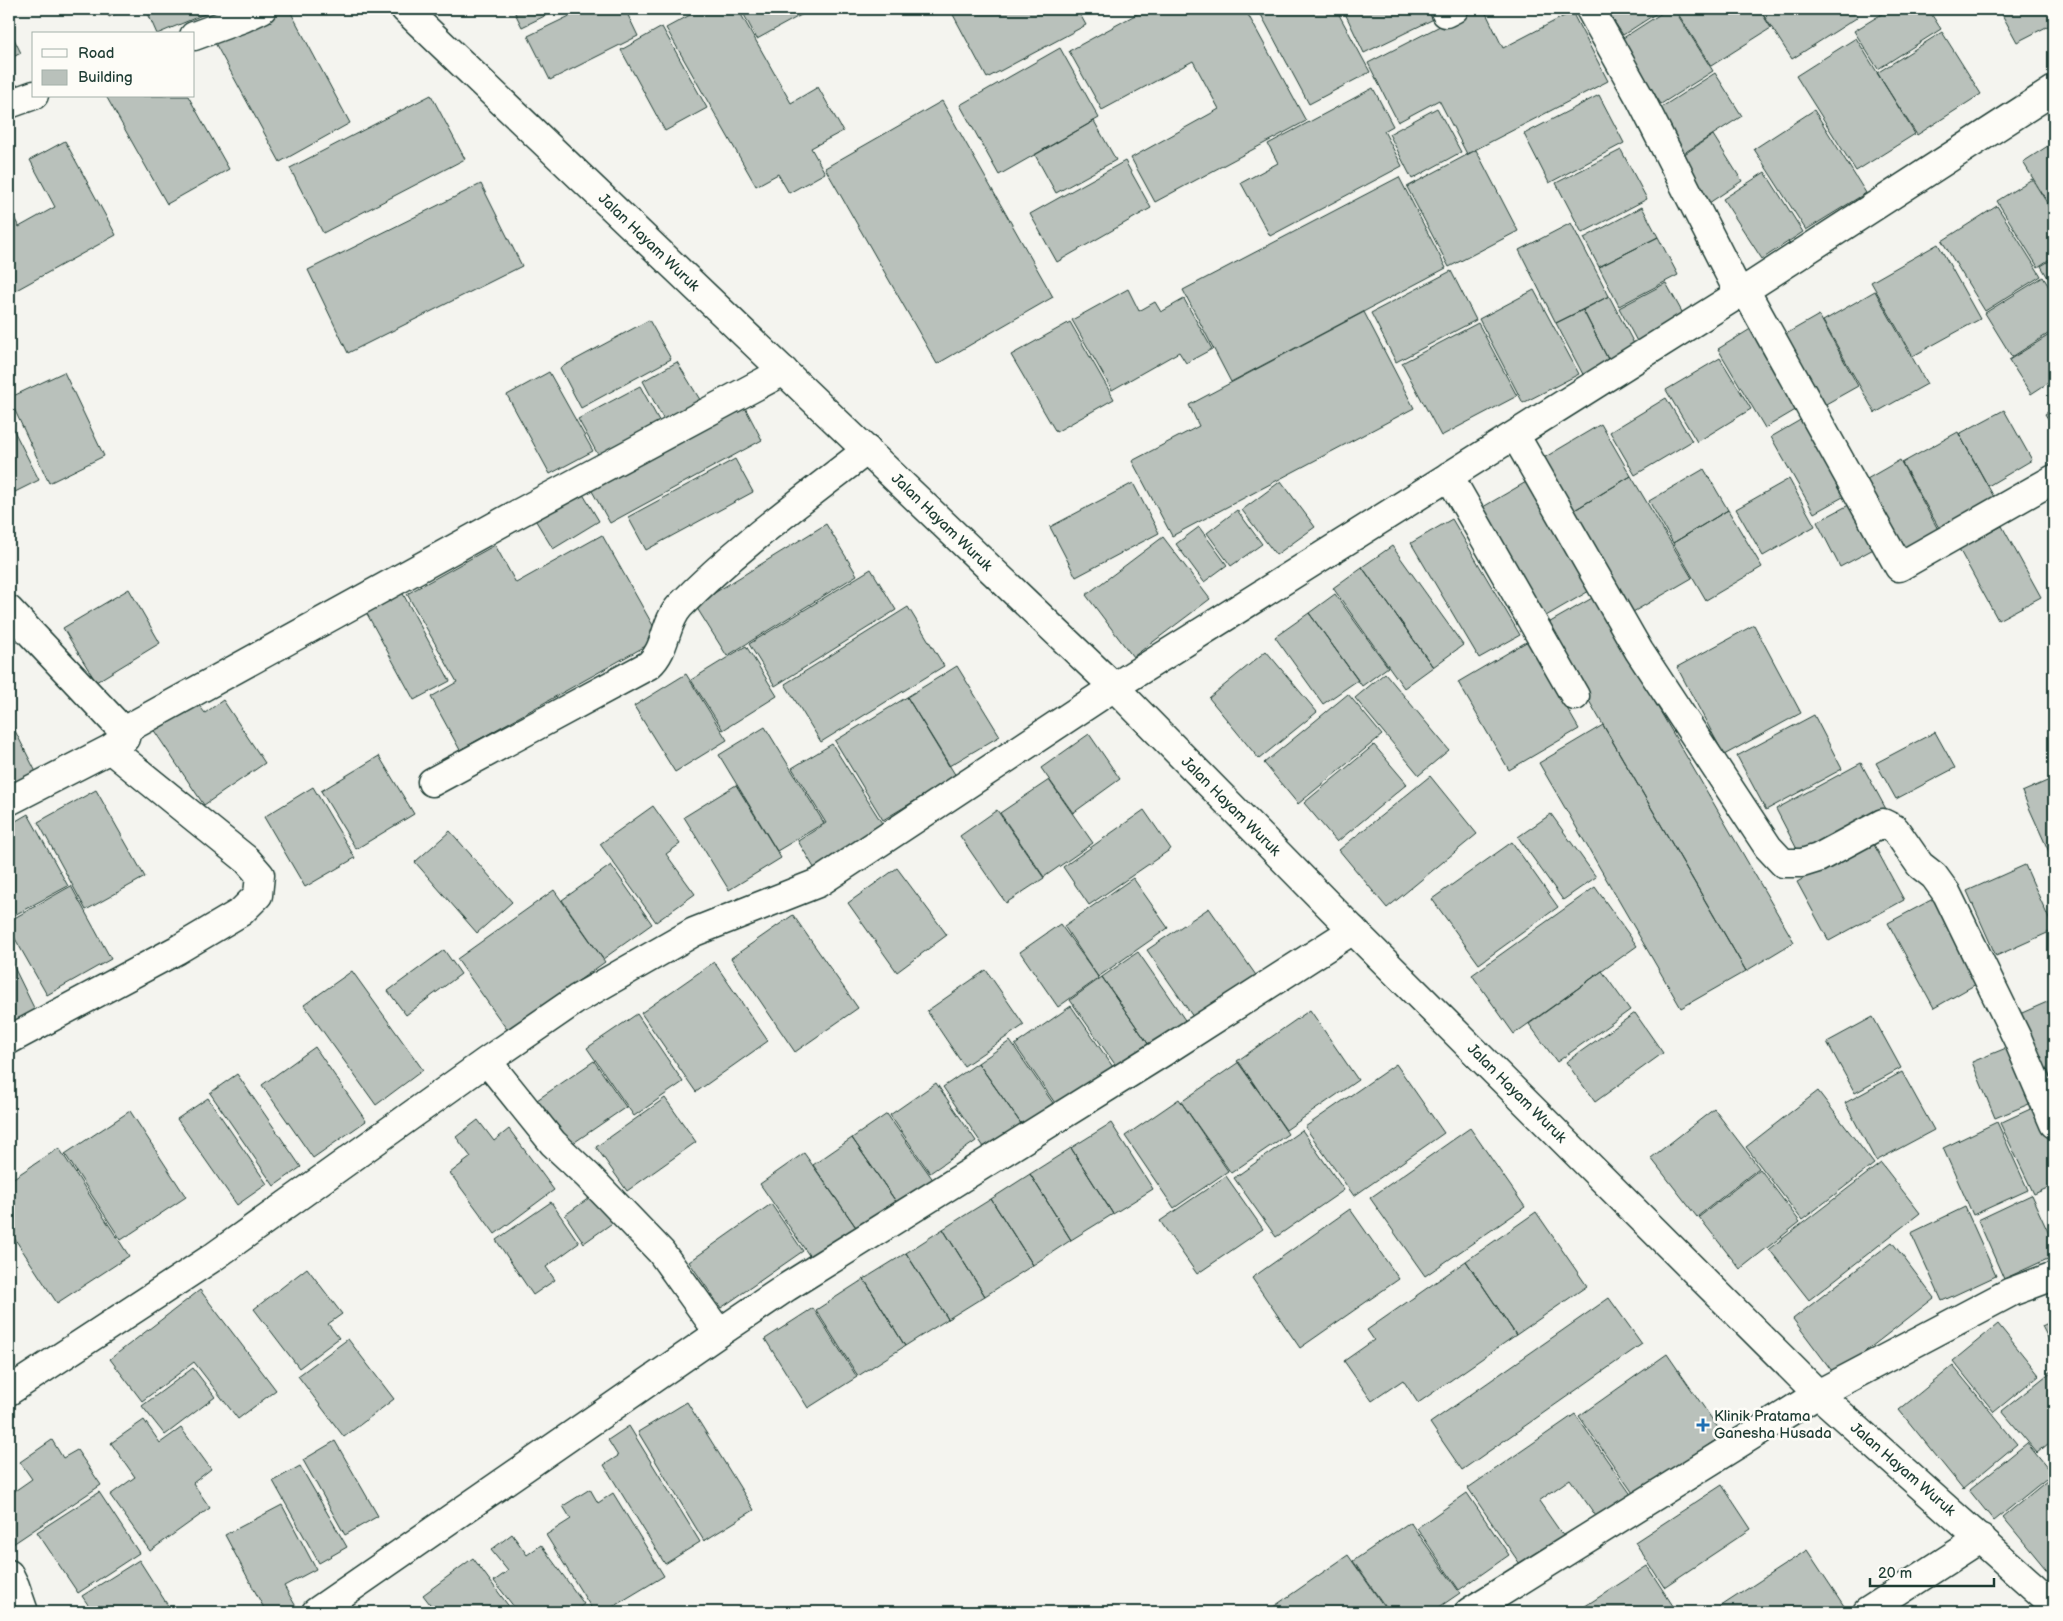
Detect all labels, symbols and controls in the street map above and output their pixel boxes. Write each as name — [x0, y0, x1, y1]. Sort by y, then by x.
legend — [32, 32, 195, 98]
text: Road — [78, 44, 114, 63]
text: Building — [78, 68, 133, 87]
street label: Jalan Hayam Wuruk — [594, 189, 704, 296]
street label: Jalan Hayam Wuruk — [887, 469, 997, 576]
street label: Jalan Hayam Wuruk — [1177, 753, 1285, 861]
street label: Jalan Hayam Wuruk — [1463, 1040, 1571, 1148]
place label: Klinik Pratama Ganesha Husada — [1714, 1407, 1832, 1443]
marker: Klinik Pratama Ganesha Husada — [1696, 1418, 1710, 1432]
street label: Jalan Hayam Wuruk — [1846, 1419, 1960, 1521]
scale bar — [1870, 1556, 1994, 1588]
text: 20 m — [1878, 1564, 1912, 1583]

